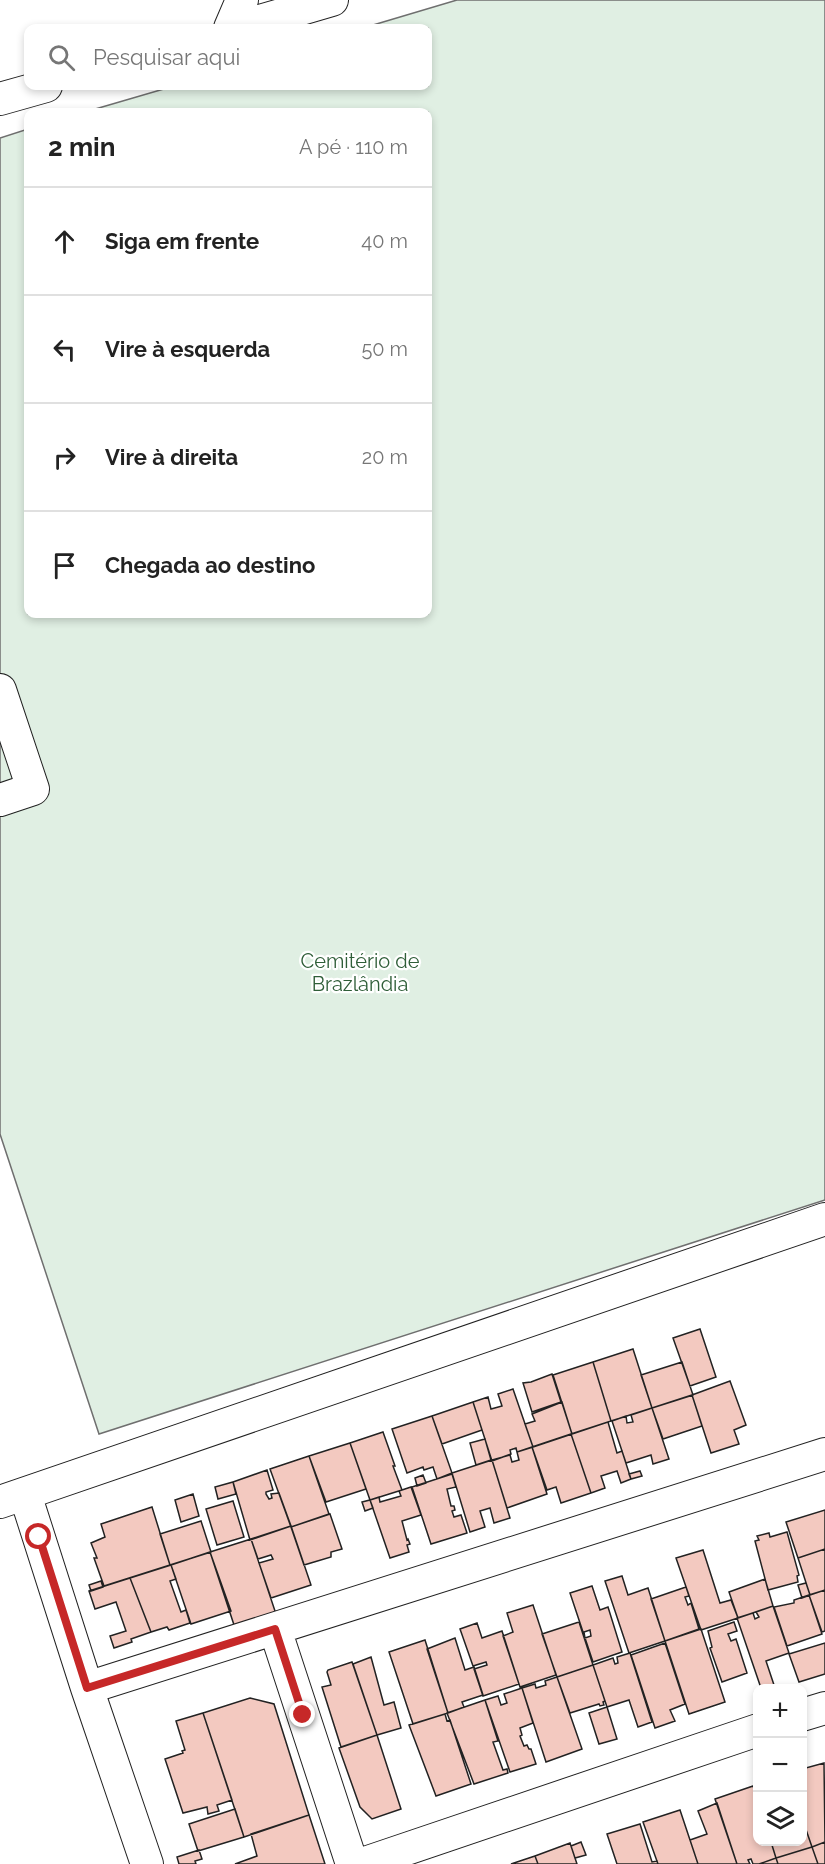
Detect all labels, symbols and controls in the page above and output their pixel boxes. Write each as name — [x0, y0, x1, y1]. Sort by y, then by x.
search box — [24, 24, 432, 90]
icon: search — [45, 41, 78, 74]
text: Pesquisar aqui — [93, 44, 240, 70]
text: 2 min — [48, 132, 115, 162]
text: A pé · 110 m — [299, 135, 408, 159]
icon: ahead — [48, 225, 81, 258]
text: Siga em frente — [105, 228, 259, 254]
text: 40 m — [361, 229, 408, 253]
icon: left — [48, 333, 81, 366]
text: Vire à esquerda — [105, 336, 270, 362]
text: 50 m — [361, 337, 408, 361]
icon: right — [48, 441, 81, 474]
text: Vire à direita — [105, 444, 238, 470]
text: 20 m — [362, 445, 408, 469]
icon: arrive — [48, 549, 81, 582]
text: Chegada ao destino — [105, 552, 315, 578]
park label: Cemitério de Brazlândia — [300, 949, 420, 996]
route start — [25, 1523, 51, 1549]
map controls — [753, 1684, 807, 1846]
button: + — [753, 1684, 807, 1738]
route end — [289, 1701, 315, 1727]
button: − — [753, 1738, 807, 1792]
button: layers — [753, 1792, 807, 1846]

